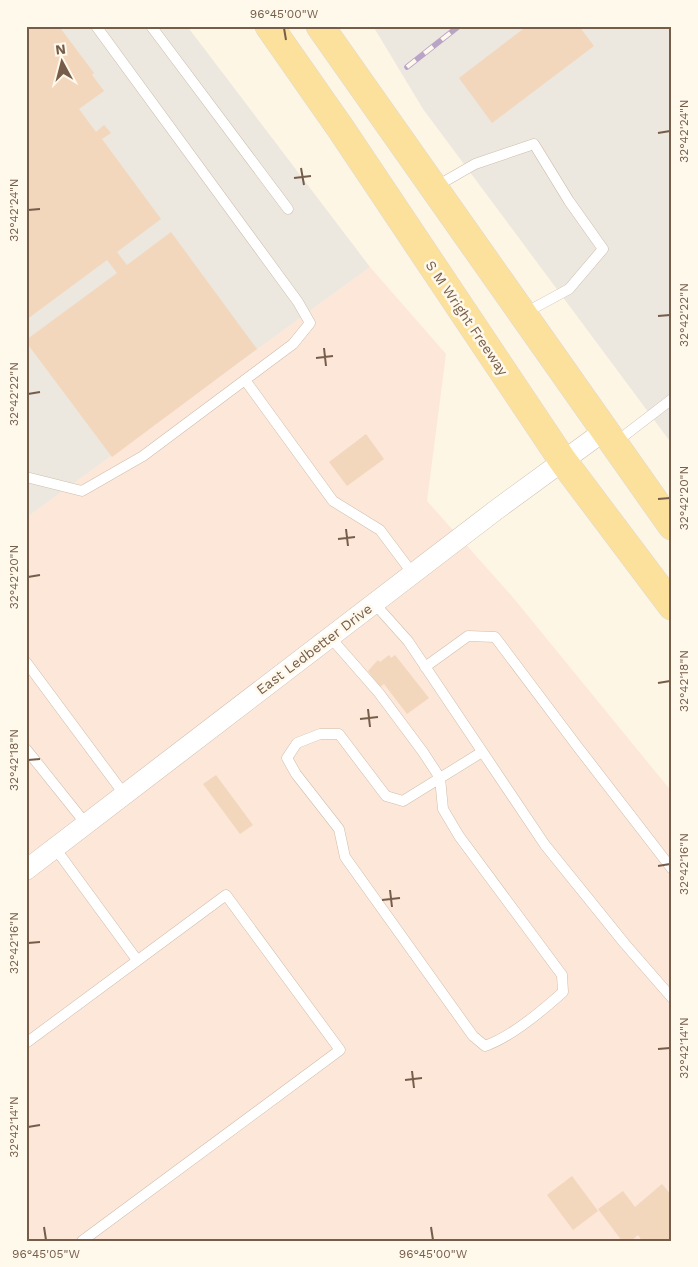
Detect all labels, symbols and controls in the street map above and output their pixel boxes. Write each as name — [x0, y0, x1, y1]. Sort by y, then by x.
text: 96°45'00"W — [250, 7, 319, 21]
north arrow — [38, 38, 88, 88]
text: N — [54, 41, 67, 58]
text: 32°42'24"N — [677, 99, 691, 163]
text: 32°42'24"N — [7, 178, 21, 242]
street label: S M Wright Freeway — [423, 258, 512, 379]
text: 32°42'22"N — [677, 283, 691, 347]
text: 32°42'22"N — [7, 362, 21, 426]
text: 32°42'20"N — [677, 466, 691, 530]
text: 32°42'20"N — [7, 545, 21, 609]
street label: East Ledbetter Drive — [253, 600, 375, 698]
text: 32°42'18"N — [677, 650, 691, 712]
text: 32°42'18"N — [7, 729, 21, 791]
text: 32°42'16"N — [677, 833, 691, 895]
text: 32°42'16"N — [7, 912, 21, 974]
text: 32°42'14"N — [677, 1017, 691, 1079]
text: 32°42'14"N — [7, 1096, 21, 1158]
text: 96°45'05"W — [12, 1247, 80, 1261]
text: 96°45'00"W — [399, 1247, 468, 1261]

